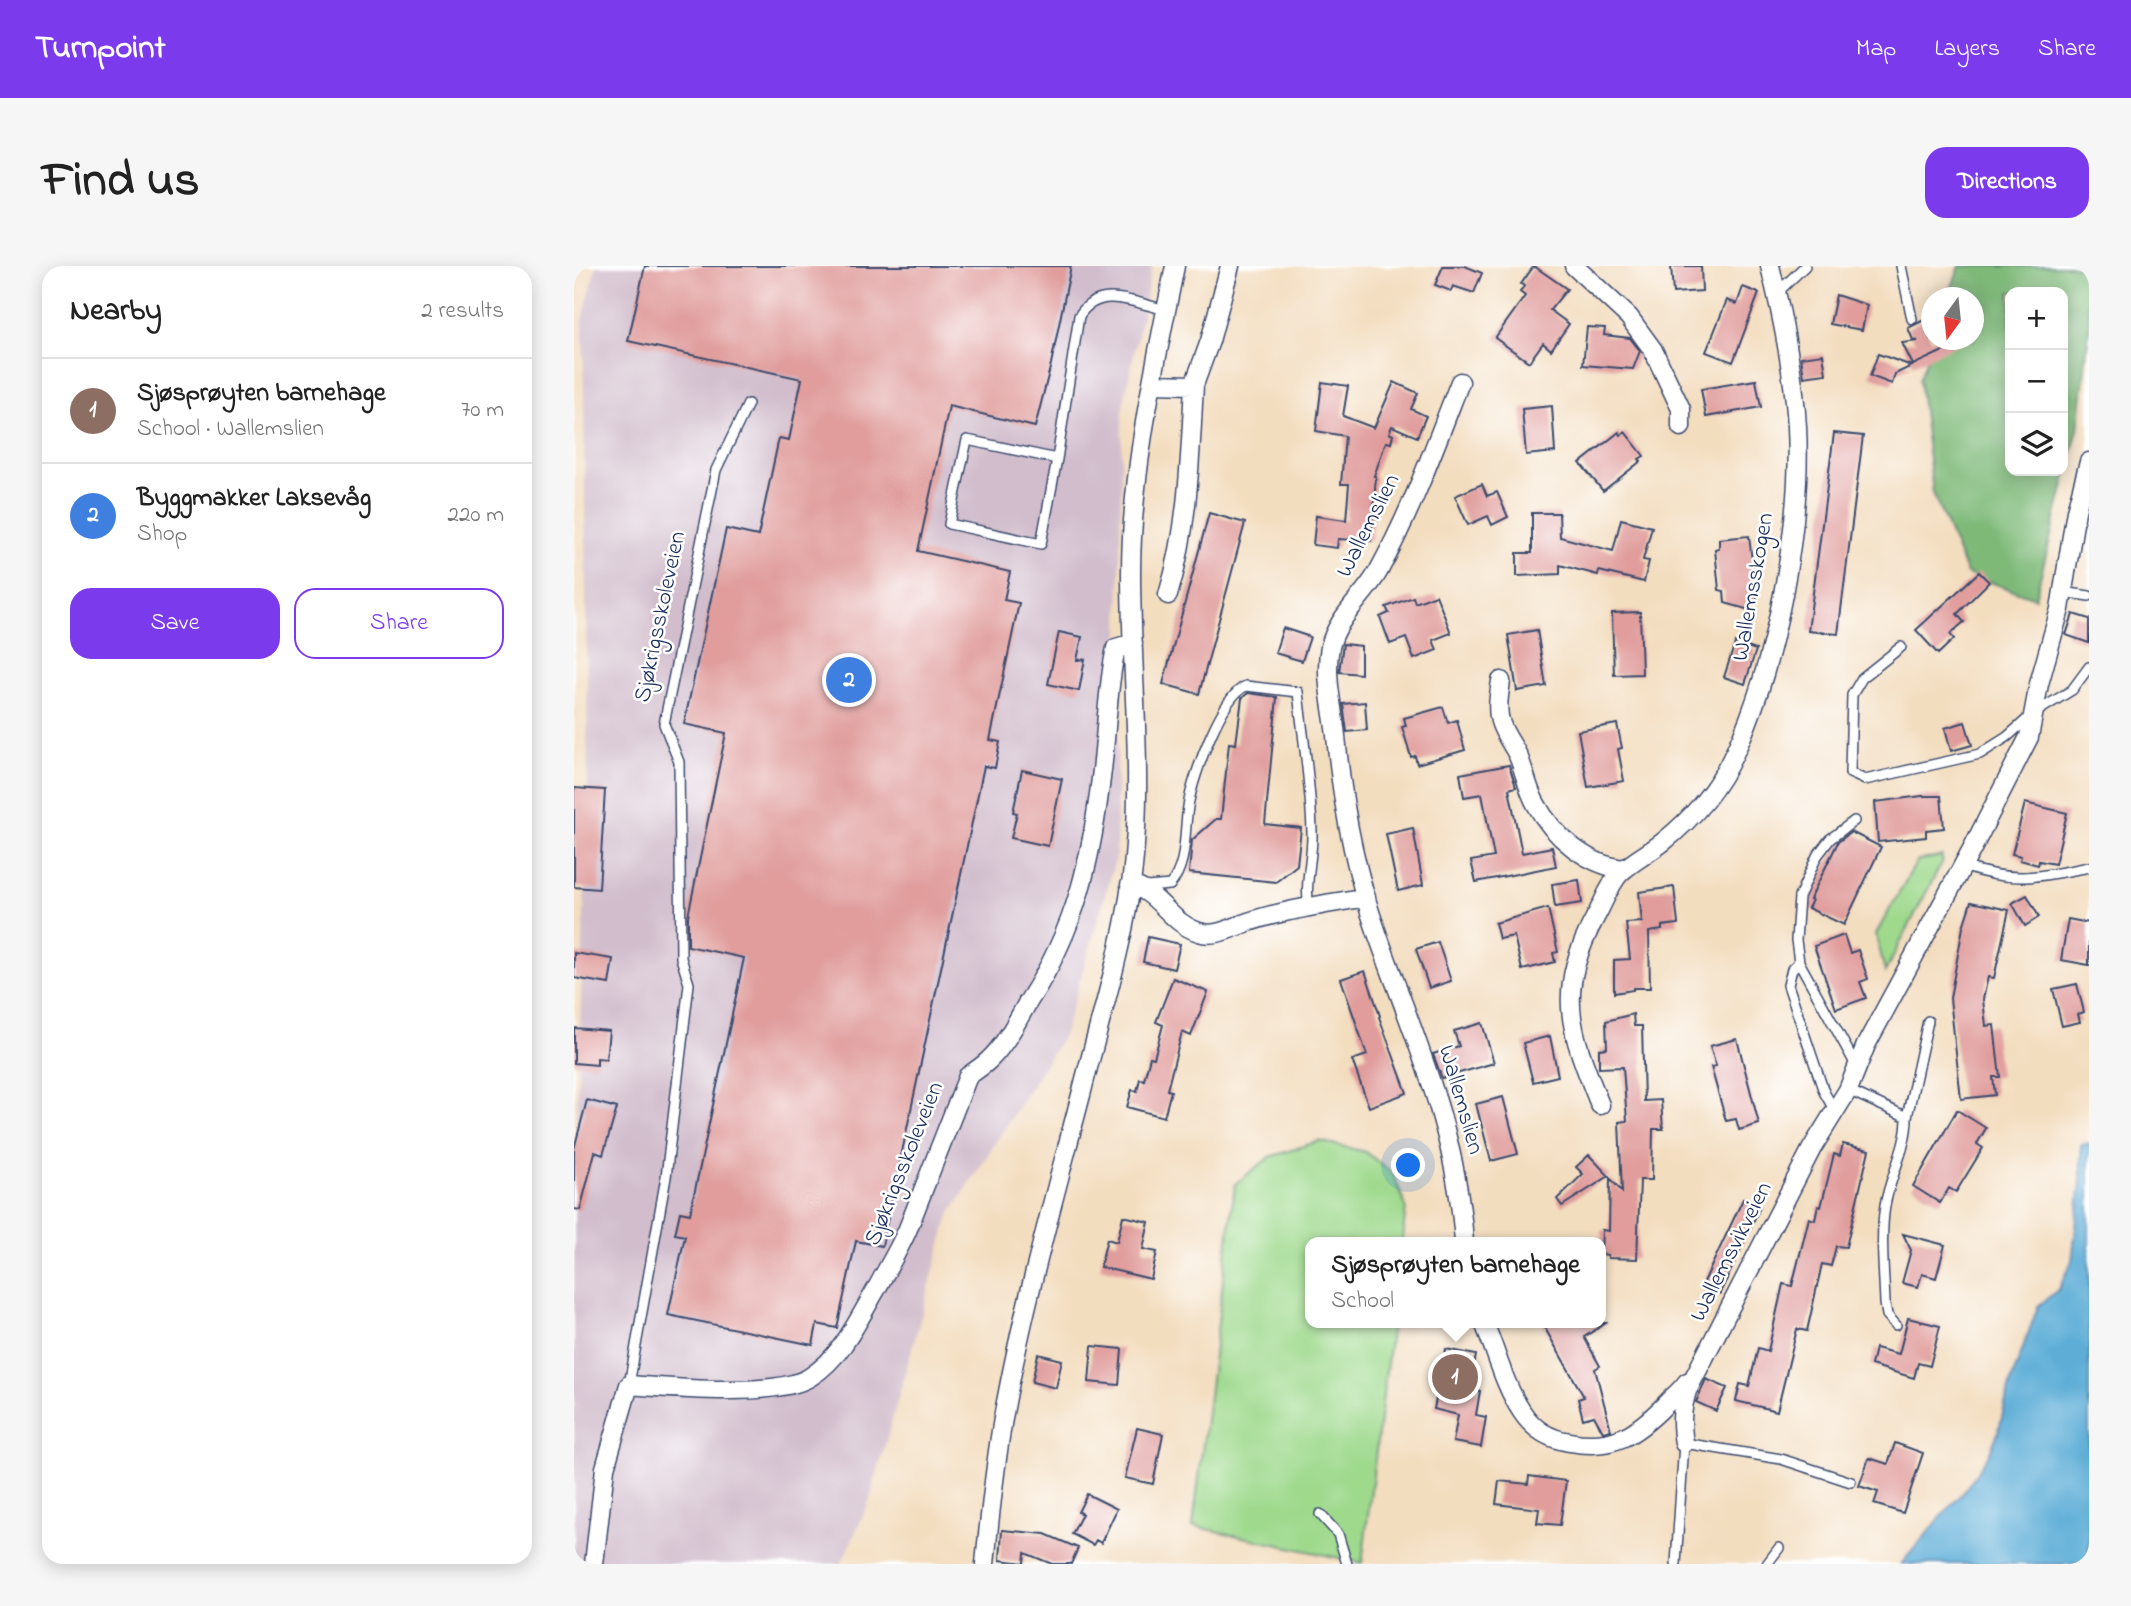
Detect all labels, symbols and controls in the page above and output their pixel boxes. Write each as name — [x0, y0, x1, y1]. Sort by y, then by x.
text: Turnpoint — [35, 25, 166, 73]
text: Map — [1856, 32, 1896, 67]
text: Layers — [1934, 32, 2000, 67]
text: Share — [2038, 32, 2096, 67]
text: Find us — [42, 146, 199, 218]
button: Directions — [1925, 147, 2089, 218]
north arrow — [1921, 287, 1984, 350]
map controls — [2005, 287, 2068, 476]
button: + — [2005, 287, 2068, 350]
text: Nearby — [70, 290, 162, 334]
text: 2 results — [421, 295, 504, 328]
button: − — [2005, 350, 2068, 413]
text: Sjøsprøyten barnehage — [137, 375, 386, 413]
text: 1 — [89, 394, 97, 427]
text: 70 m — [461, 394, 504, 427]
text: School · Wallemslien — [137, 413, 324, 446]
button: layers — [2005, 413, 2068, 476]
street label: Wallemslien — [1328, 468, 1410, 584]
text: Byggmakker Laksevåg — [137, 480, 371, 518]
text: 2 — [87, 499, 99, 532]
text: 220 m — [448, 499, 504, 532]
street label: Wallemsskogen — [1724, 510, 1784, 664]
text: Shop — [137, 518, 187, 551]
street label: Sjøkrigsskoleveien — [626, 528, 696, 706]
button: Save — [70, 588, 280, 659]
button: Share — [294, 588, 504, 659]
pin: 2 — [826, 654, 872, 706]
street label: Wallemslien — [1428, 1041, 1492, 1159]
street label: Sjøkrigsskoleveien — [856, 1077, 954, 1251]
your location — [1391, 1148, 1425, 1182]
street label: Wallemsvikveien — [1682, 1176, 1782, 1328]
popup — [1305, 1237, 1606, 1328]
text: Sjøsprøyten barnehage — [1331, 1247, 1580, 1285]
text: School — [1331, 1285, 1394, 1318]
pin: 1 — [1432, 1351, 1478, 1403]

